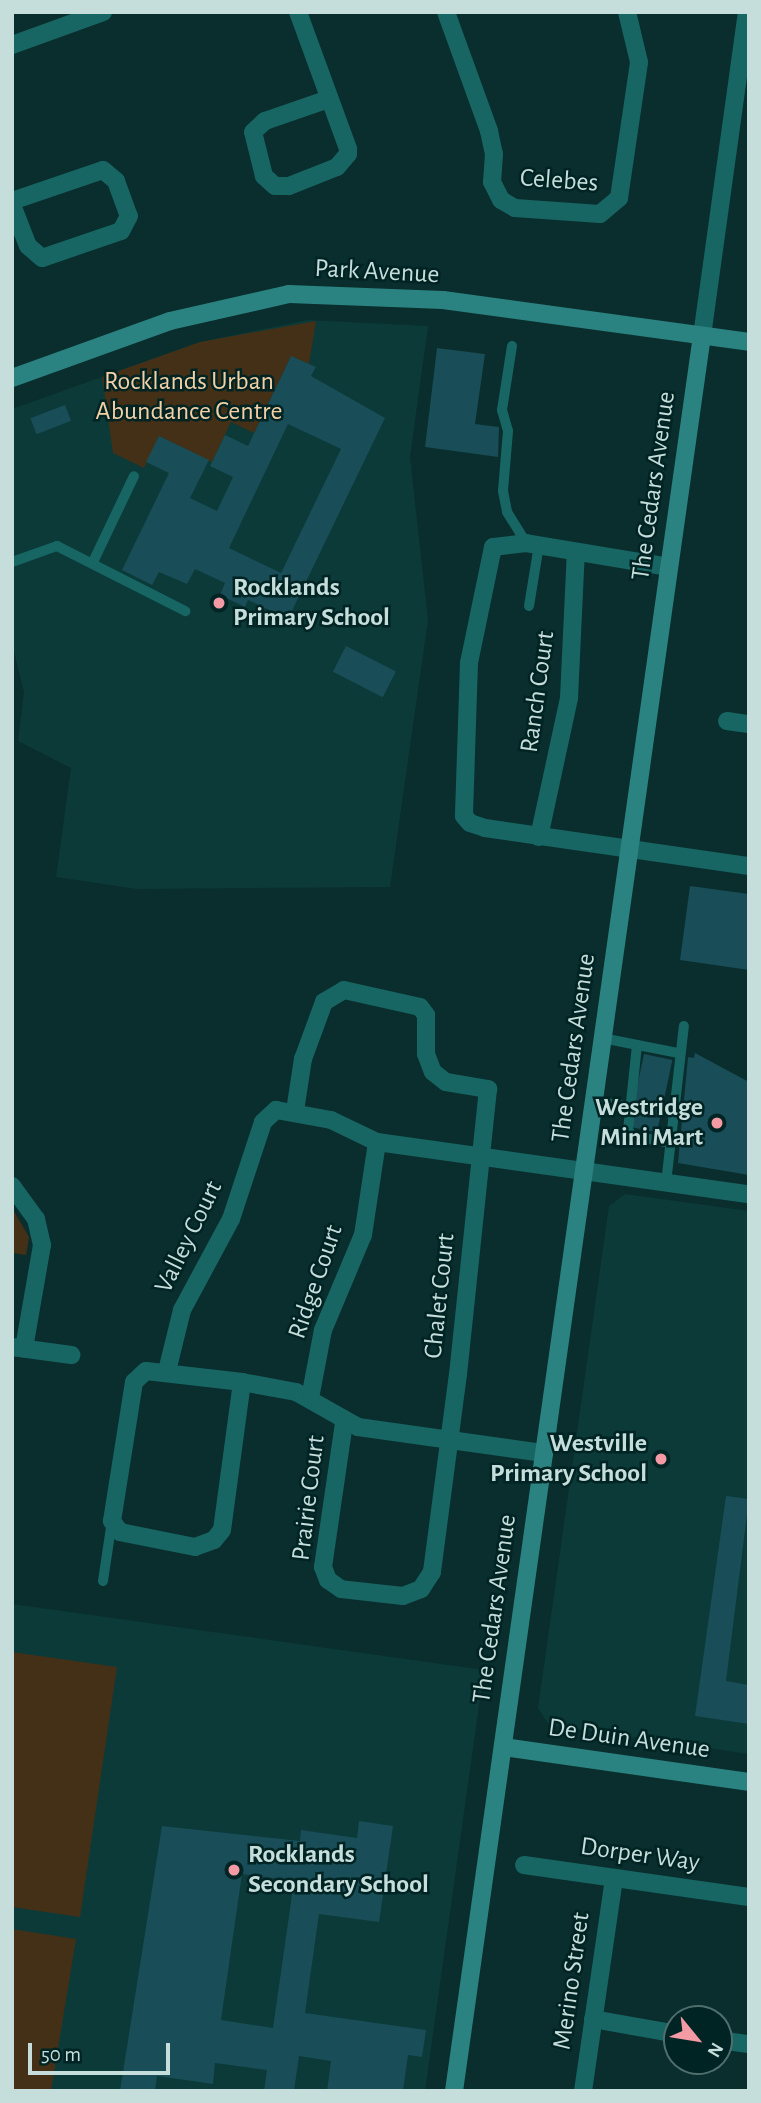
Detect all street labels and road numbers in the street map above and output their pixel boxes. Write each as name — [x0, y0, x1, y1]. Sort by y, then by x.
street label: Celebes — [519, 163, 599, 199]
street label: Park Avenue — [314, 253, 440, 291]
street label: The Cedars Avenue — [625, 389, 683, 583]
street label: Ranch Court — [514, 629, 562, 755]
street label: The Cedars Avenue — [545, 951, 603, 1145]
street label: Valley Court — [148, 1176, 230, 1298]
street label: Ridge Court — [282, 1221, 350, 1343]
street label: Chalet Court — [418, 1232, 462, 1360]
street label: Prairie Court — [286, 1434, 332, 1562]
street label: The Cedars Avenue — [466, 1512, 524, 1706]
street label: De Duin Avenue — [546, 1712, 712, 1766]
street label: Dorper Way — [578, 1831, 702, 1879]
street label: Merino Street — [547, 1910, 597, 2052]

